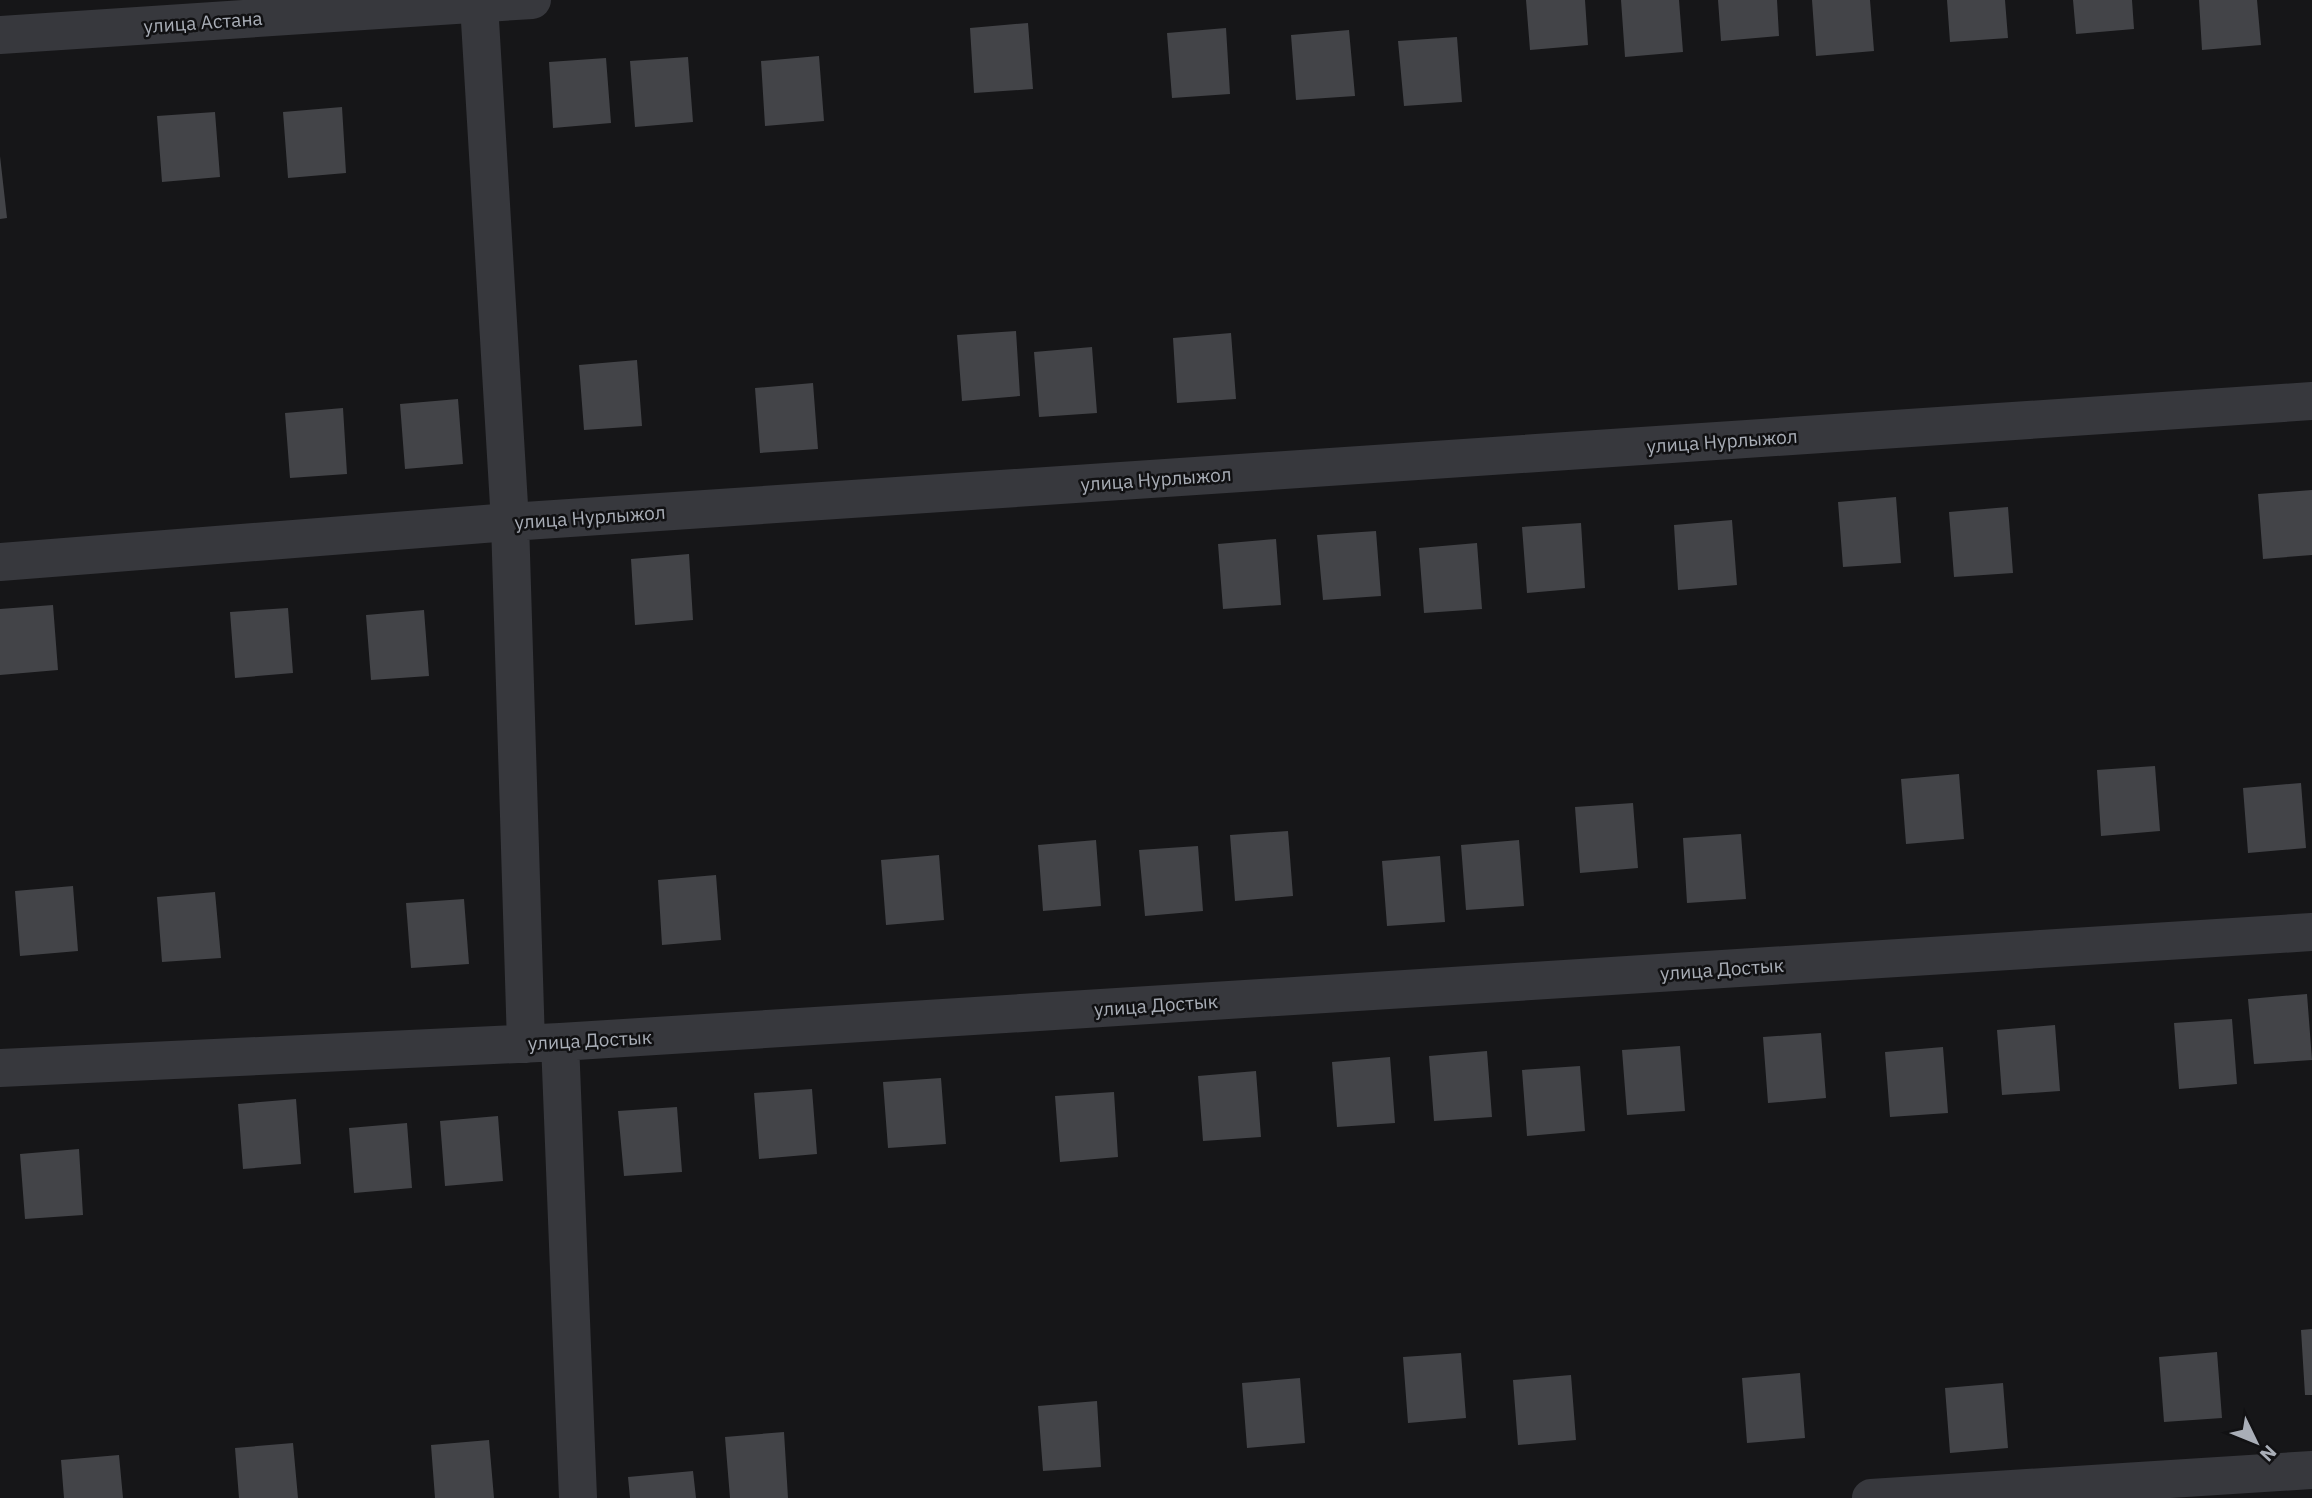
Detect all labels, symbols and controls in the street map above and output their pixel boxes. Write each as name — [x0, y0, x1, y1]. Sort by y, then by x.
street label: улица Астана — [143, 6, 263, 38]
street label: улица Нурлыжол — [1646, 424, 1798, 458]
street label: улица Нурлыжол — [1080, 462, 1232, 496]
street label: улица Нурлыжол — [514, 500, 666, 534]
street label: улица Достык — [1659, 953, 1785, 985]
street label: улица Достык — [1093, 989, 1219, 1021]
street label: улица Достык — [527, 1025, 653, 1055]
north arrow — [2221, 1407, 2291, 1477]
text: N — [2255, 1440, 2282, 1467]

